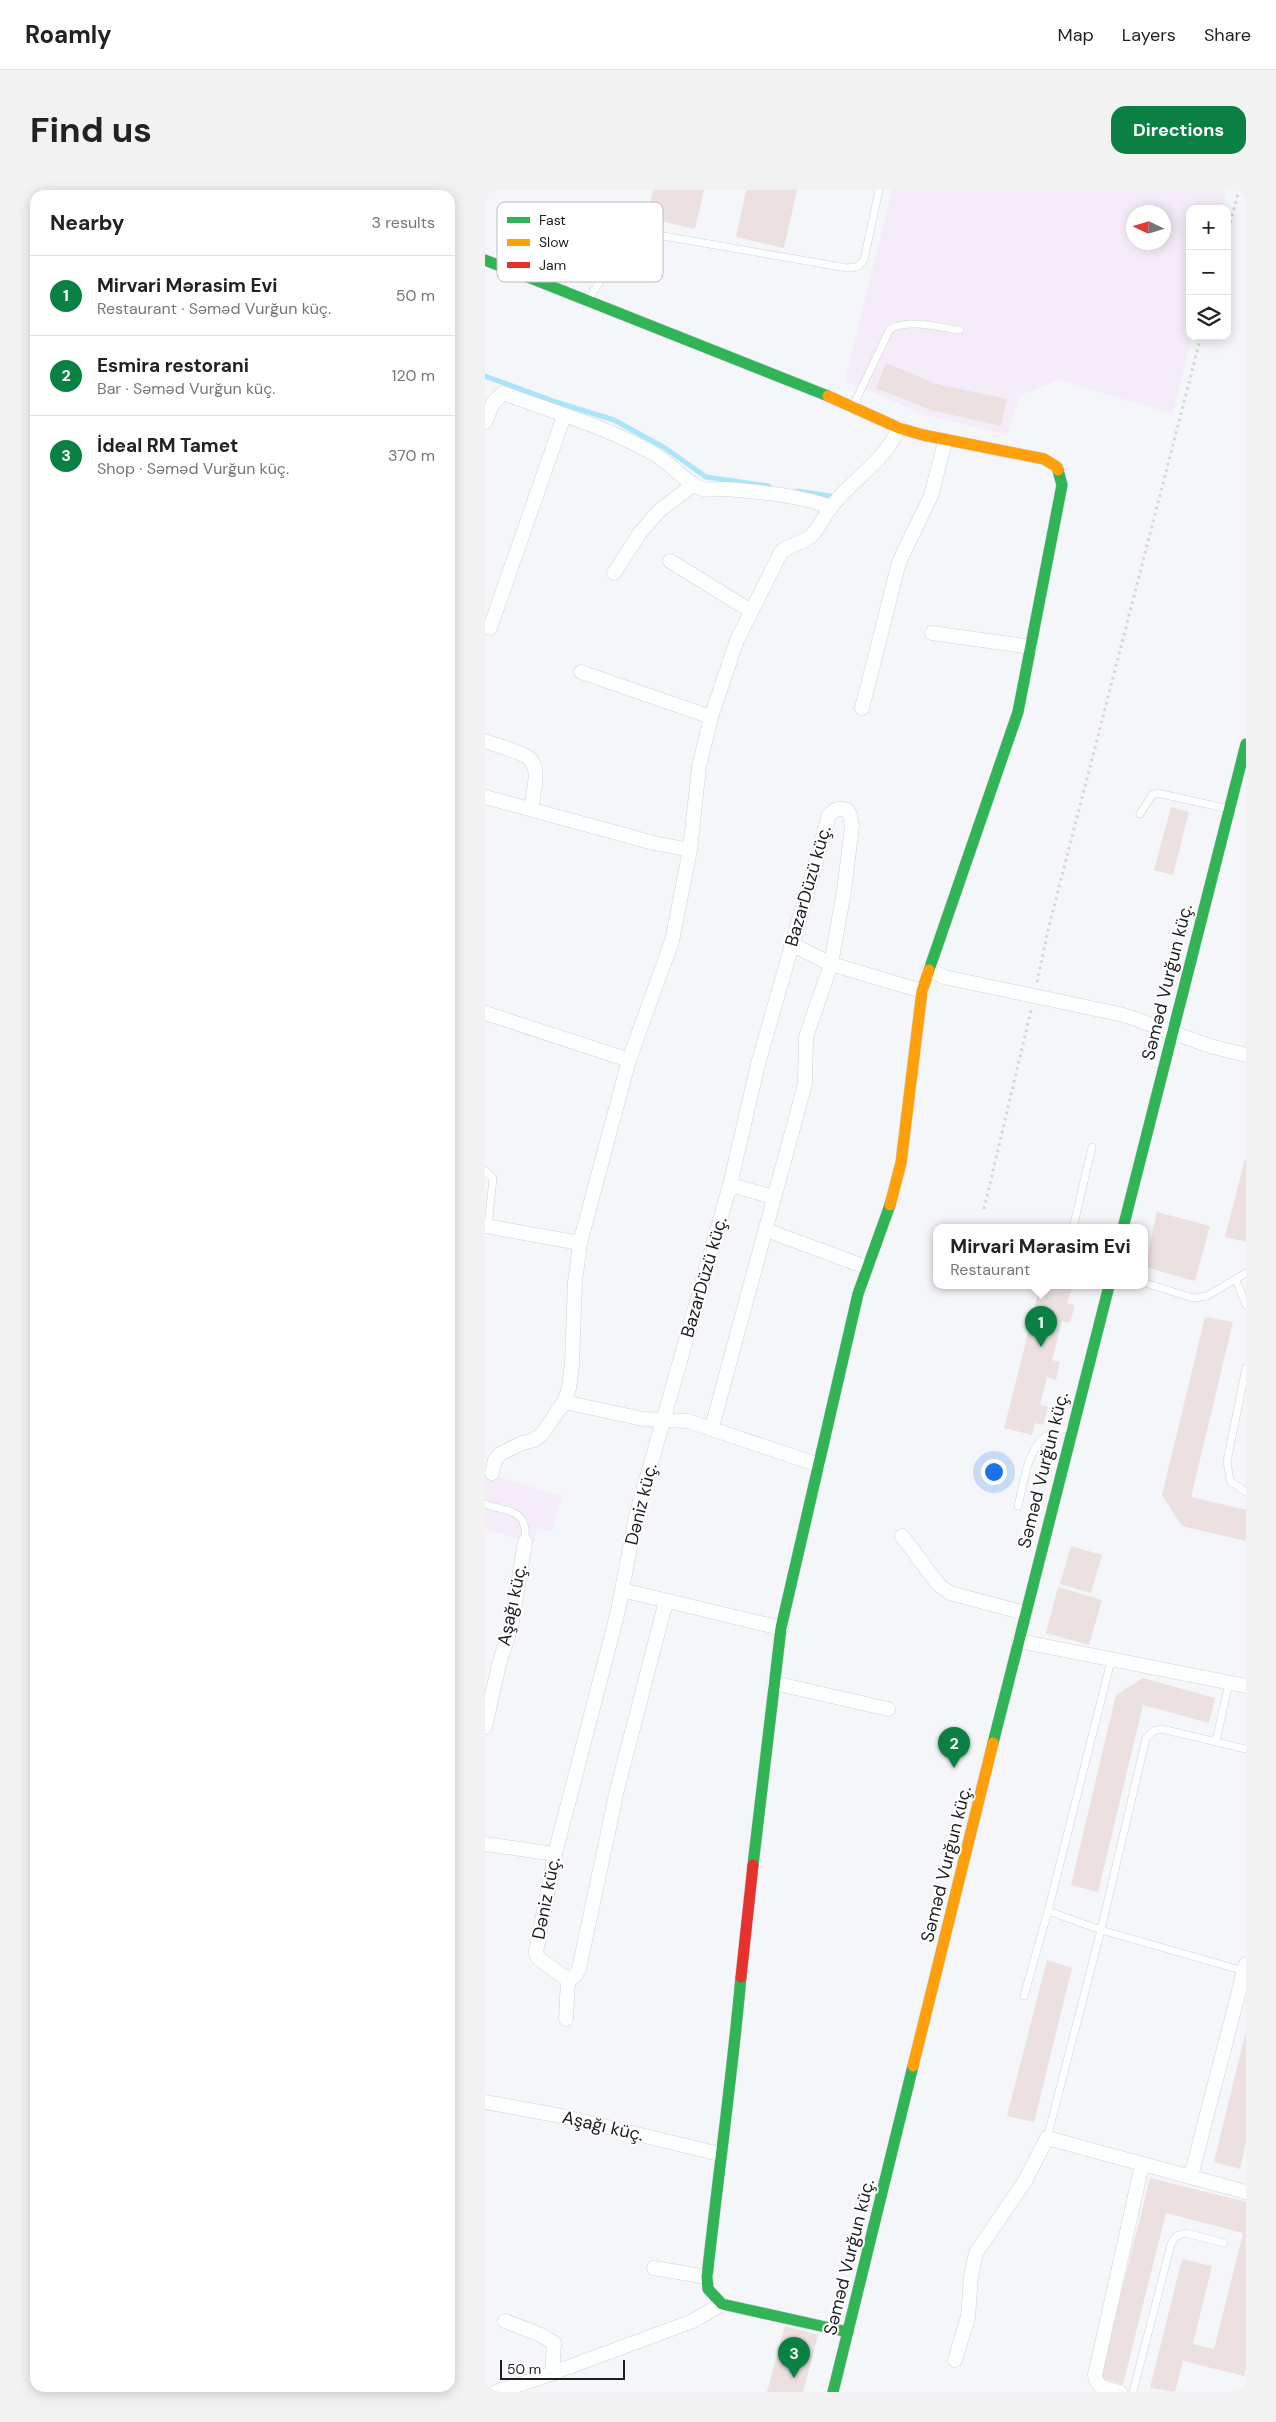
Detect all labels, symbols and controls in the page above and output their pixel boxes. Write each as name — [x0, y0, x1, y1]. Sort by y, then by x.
text: Roamly — [25, 19, 112, 50]
text: Map — [1058, 23, 1094, 47]
text: Layers — [1122, 23, 1176, 47]
text: Share — [1204, 23, 1251, 47]
button: Directions — [1111, 106, 1246, 154]
text: Find us — [30, 107, 152, 153]
legend — [497, 202, 663, 282]
north arrow — [1126, 205, 1171, 250]
map controls — [1186, 205, 1231, 340]
button: + — [1186, 205, 1231, 250]
text: Nearby — [50, 209, 124, 237]
text: Fast — [539, 211, 566, 229]
text: 3 results — [372, 212, 435, 233]
text: Slow — [539, 233, 569, 251]
button: − — [1186, 250, 1231, 295]
text: Jam — [539, 256, 566, 274]
text: Mirvari Mərasim Evi — [97, 273, 277, 298]
text: 1 — [63, 285, 69, 306]
text: 50 m — [396, 285, 435, 306]
button: layers — [1186, 295, 1231, 340]
text: Restaurant · Səməd Vurğun küç. — [97, 298, 331, 319]
text: Esmira restorani — [97, 353, 249, 378]
text: 2 — [61, 365, 71, 386]
text: 120 m — [391, 365, 435, 386]
text: Bar · Səməd Vurğun küç. — [97, 378, 275, 399]
text: İdeal RM Tamet — [97, 433, 238, 458]
text: 3 — [61, 445, 71, 466]
text: 370 m — [388, 445, 435, 466]
text: Shop · Səməd Vurğun küç. — [97, 458, 289, 479]
street label: BazarDüzü küç. — [779, 823, 837, 949]
street label: Səməd Vurğun küç. — [1136, 901, 1198, 1063]
street label: BazarDüzü küç. — [675, 1214, 733, 1340]
popup — [933, 1224, 1148, 1289]
text: Mirvari Mərasim Evi — [950, 1234, 1131, 1259]
text: Restaurant — [950, 1259, 1030, 1280]
pin: 1 — [1025, 1306, 1057, 1347]
street label: Səməd Vurğun küç. — [1012, 1389, 1074, 1551]
your location — [981, 1459, 1007, 1485]
street label: Dəniz küç. — [619, 1461, 663, 1547]
street label: Aşağı küç. — [492, 1562, 532, 1648]
pin: 2 — [938, 1727, 970, 1768]
street label: Səməd Vurğun küç. — [915, 1783, 977, 1945]
street label: Dəniz küç. — [526, 1855, 566, 1941]
street label: Aşağı küç. — [560, 2105, 646, 2147]
street label: Səməd Vurğun küç. — [818, 2176, 880, 2338]
pin: 3 — [778, 2337, 810, 2378]
scale bar — [500, 2357, 625, 2380]
text: 50 m — [507, 2360, 541, 2378]

